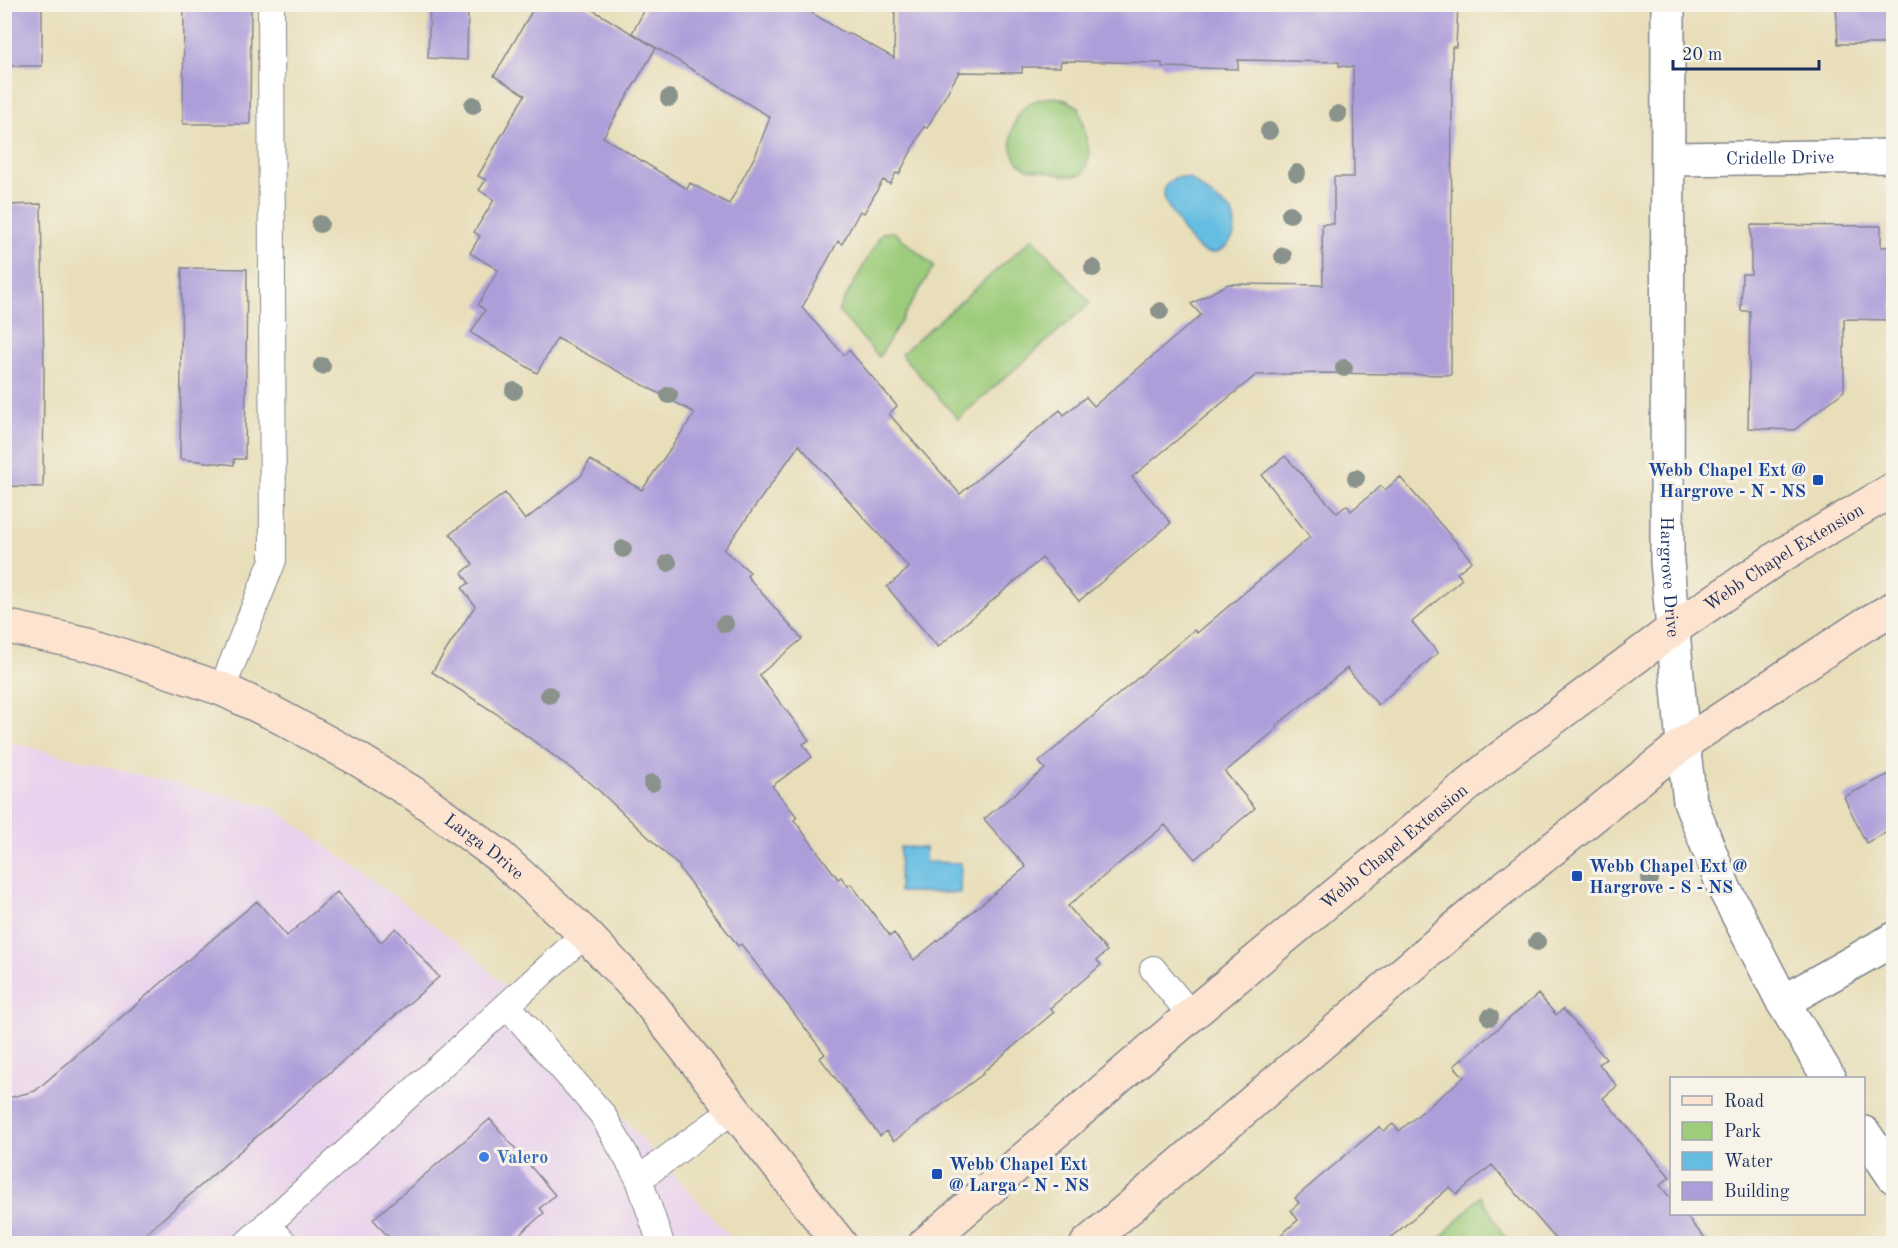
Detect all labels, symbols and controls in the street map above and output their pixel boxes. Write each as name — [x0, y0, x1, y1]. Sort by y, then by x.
scale bar — [1673, 33, 1818, 71]
text: 20 m — [1682, 46, 1722, 64]
street label: Cridelle Drive — [1726, 149, 1834, 168]
place label: Webb Chapel Ext @ Hargrove - N - NS — [1648, 462, 1806, 501]
marker: Webb Chapel Ext @ Hargrove - N - NS — [1811, 473, 1825, 487]
street label: Webb Chapel Extension — [1701, 501, 1868, 615]
street label: Hargrove Drive — [1657, 516, 1682, 638]
street label: Webb Chapel Extension — [1318, 781, 1472, 913]
street label: Larga Drive — [441, 811, 527, 884]
place label: Webb Chapel Ext @ Hargrove - S - NS — [1589, 858, 1747, 897]
marker: Webb Chapel Ext @ Hargrove - S - NS — [1570, 869, 1584, 883]
legend — [1670, 1077, 1865, 1215]
text: Road — [1724, 1093, 1764, 1111]
text: Park — [1724, 1123, 1761, 1141]
place label: Valero — [496, 1149, 548, 1167]
marker: Valero — [477, 1150, 491, 1164]
text: Water — [1724, 1153, 1773, 1171]
place label: Webb Chapel Ext @ Larga - N - NS — [949, 1156, 1089, 1195]
marker: Webb Chapel Ext @ Larga - N - NS — [930, 1167, 944, 1181]
text: Building — [1724, 1183, 1790, 1201]

